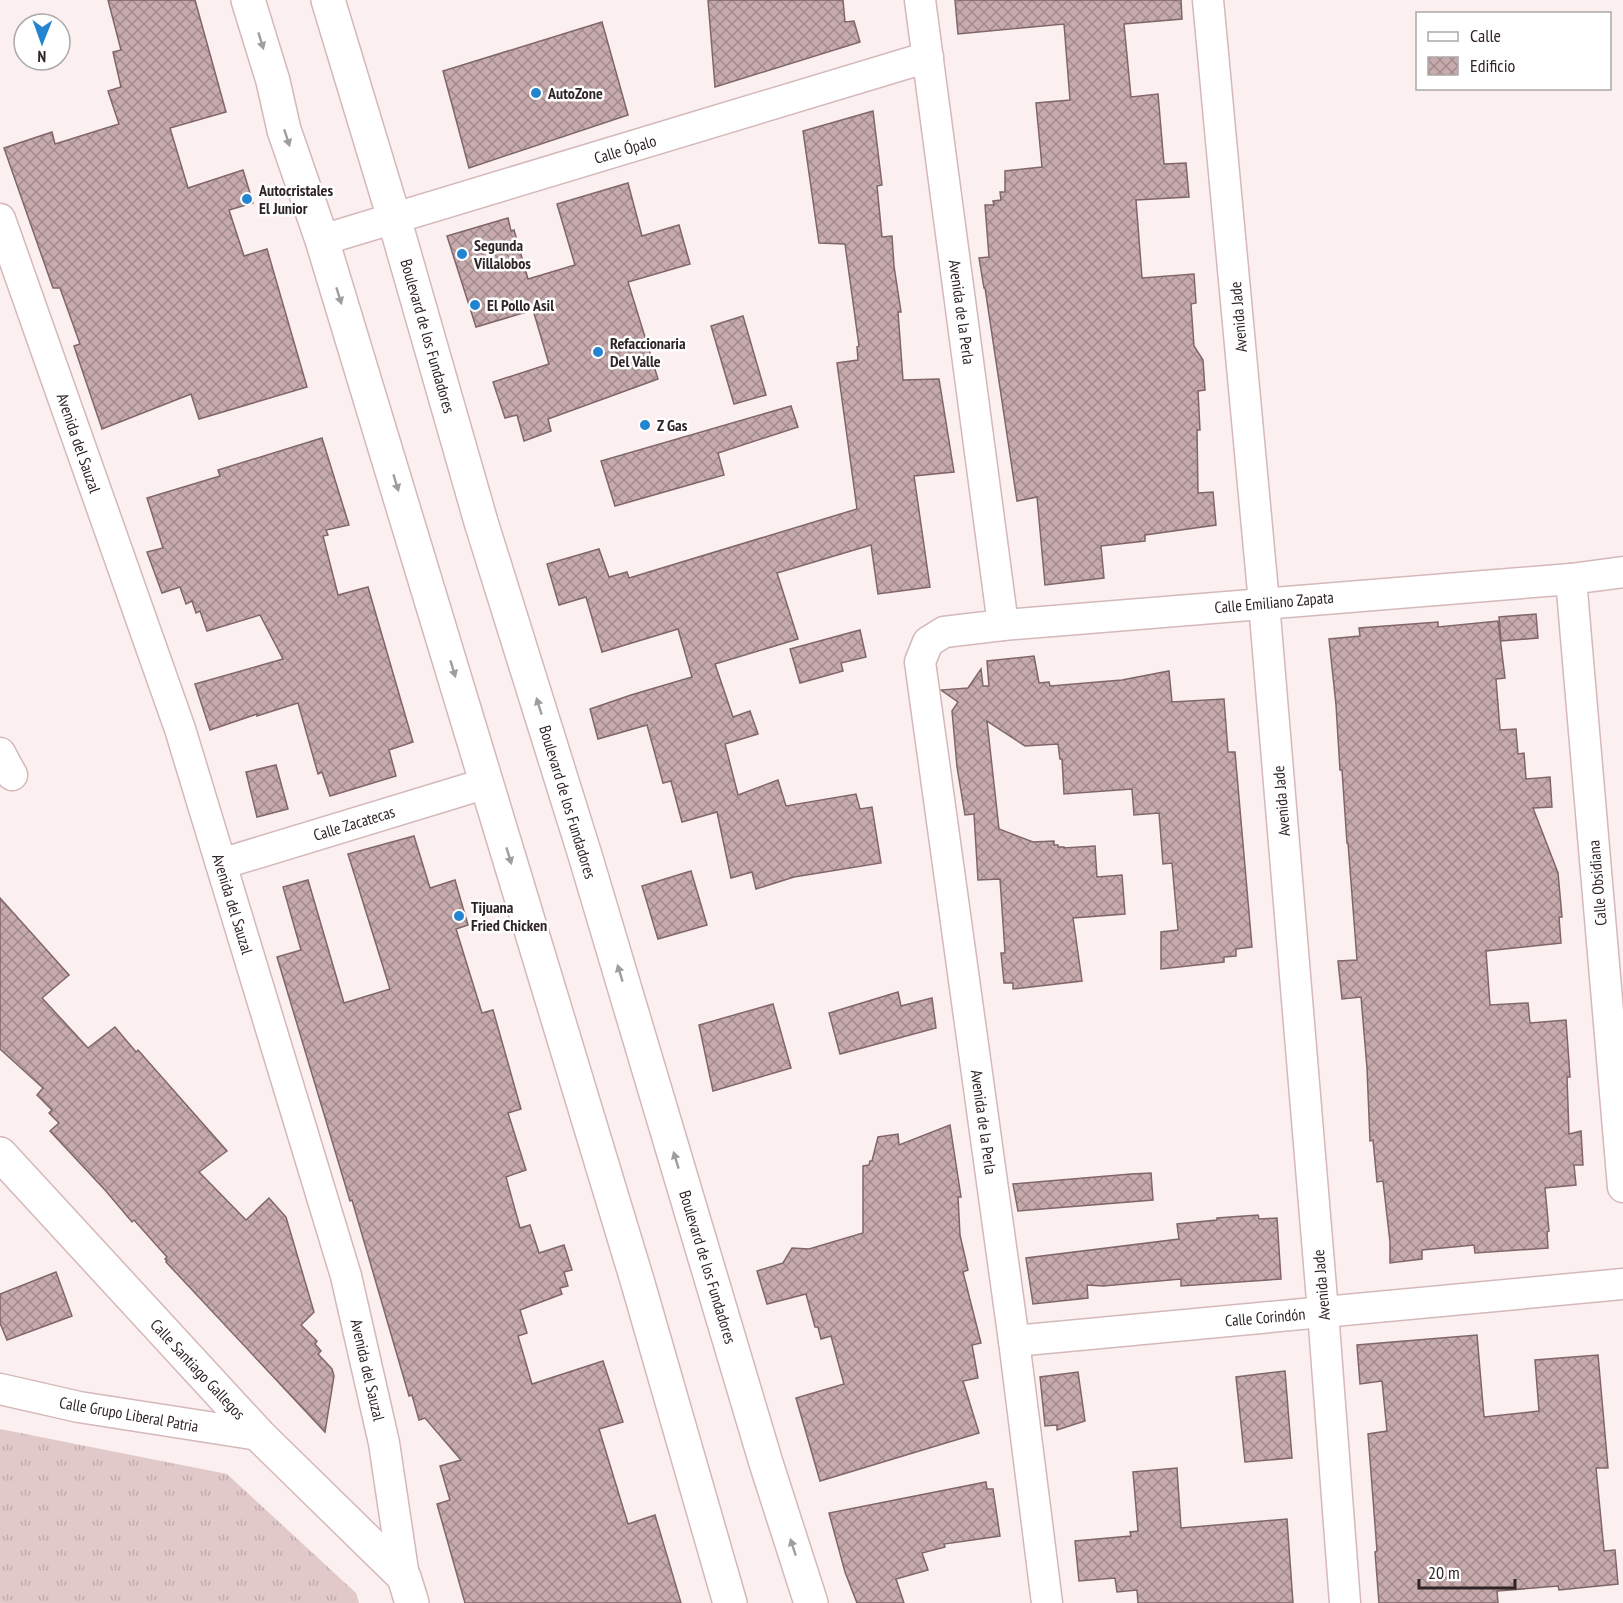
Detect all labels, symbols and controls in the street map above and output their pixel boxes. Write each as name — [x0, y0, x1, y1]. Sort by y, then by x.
north arrow — [12, 12, 72, 72]
legend — [1416, 12, 1611, 90]
text: Calle — [1470, 24, 1501, 47]
one-way arrow — [256, 32, 266, 50]
text: N — [37, 47, 46, 67]
text: Edificio — [1470, 54, 1516, 77]
place label: AutoZone — [547, 83, 603, 103]
marker: AutoZone — [529, 86, 543, 100]
one-way arrow — [283, 129, 292, 147]
street label: Calle Ópalo — [592, 130, 658, 168]
place label: Autocristales El Junior — [258, 180, 333, 218]
marker: Autocristales El Junior — [240, 192, 254, 206]
place label: Segunda Villalobos — [473, 235, 531, 273]
marker: Segunda Villalobos — [455, 247, 469, 261]
street label: Boulevard de los Fundadores — [396, 257, 460, 415]
street label: Avenida de la Perla — [945, 258, 979, 366]
street label: Avenida Jade — [1225, 281, 1251, 353]
one-way arrow — [335, 287, 344, 305]
place label: El Pollo Asil — [487, 295, 554, 315]
marker: El Pollo Asil — [468, 298, 482, 312]
place label: Refaccionaria Del Valle — [610, 333, 686, 371]
marker: Refaccionaria Del Valle — [591, 345, 605, 359]
street label: Avenida del Sauzal — [53, 391, 105, 496]
place label: Z Gas — [657, 415, 688, 435]
marker: Z Gas — [638, 418, 652, 432]
one-way arrow — [392, 474, 401, 492]
street label: Calle Emiliano Zapata — [1213, 587, 1335, 617]
one-way arrow — [449, 660, 458, 678]
one-way arrow — [533, 697, 543, 715]
street label: Boulevard de los Fundadores — [535, 723, 601, 881]
street label: Avenida Jade — [1268, 765, 1294, 837]
street label: Calle Zacatecas — [311, 801, 397, 845]
street label: Calle Obsidiana — [1583, 839, 1611, 927]
one-way arrow — [505, 847, 514, 865]
street label: Avenida del Sauzal — [208, 851, 258, 957]
place label: Tijuana Fried Chicken — [471, 897, 547, 935]
marker: Tijuana Fried Chicken — [452, 909, 466, 923]
one-way arrow — [615, 964, 624, 982]
street label: Avenida de la Perla — [967, 1068, 1001, 1176]
one-way arrow — [671, 1151, 680, 1169]
street label: Boulevard de los Fundadores — [675, 1188, 741, 1346]
street label: Avenida Jade — [1308, 1249, 1334, 1321]
street label: Calle Corindón — [1224, 1304, 1306, 1330]
street label: Calle Santiago Gallegos — [146, 1315, 250, 1423]
street label: Avenida del Sauzal — [347, 1317, 389, 1423]
street label: Calle Grupo Liberal Patria — [58, 1392, 200, 1436]
one-way arrow — [788, 1538, 797, 1556]
scale bar — [1419, 1552, 1515, 1590]
text: 20 m — [1428, 1561, 1460, 1584]

